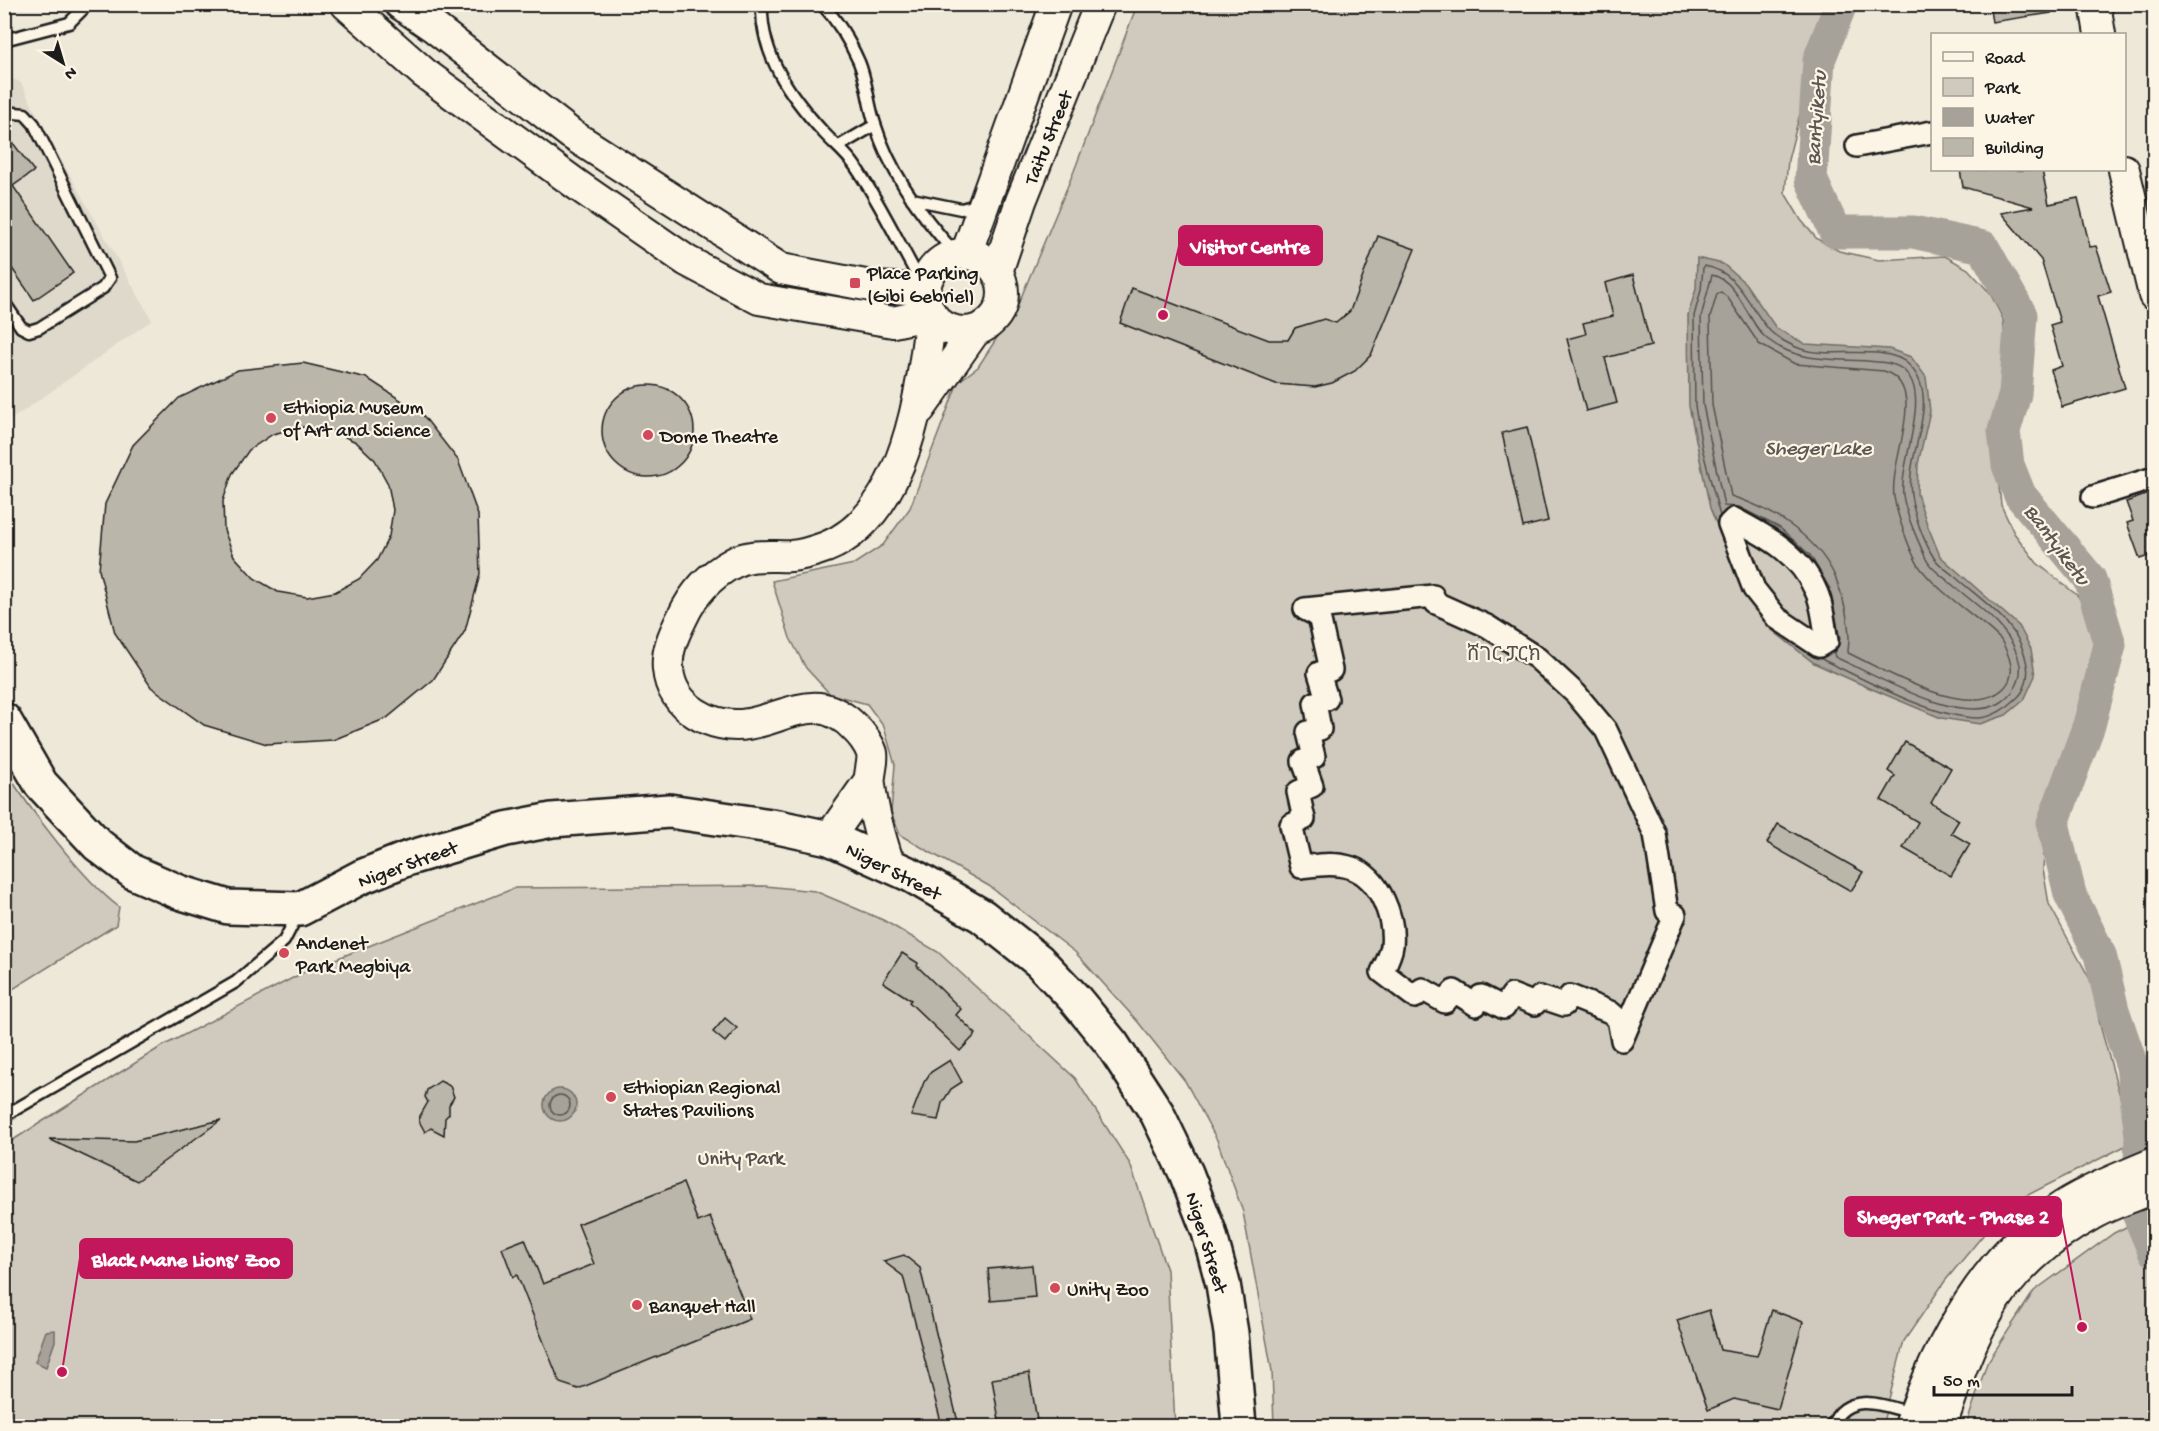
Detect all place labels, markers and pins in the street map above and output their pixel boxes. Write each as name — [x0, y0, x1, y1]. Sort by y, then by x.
callout: Visitor Centre — [1179, 226, 1322, 265]
place label: Place Parking (Gibi Gebriel) — [866, 264, 979, 310]
marker: Place Parking (Gibi Gebriel) — [848, 276, 862, 290]
place label: Ethiopia Museum of Art and Science — [283, 398, 431, 444]
marker: Ethiopia Museum of Art and Science — [264, 411, 278, 425]
place label: Dome Theatre — [658, 427, 779, 450]
marker: Dome Theatre — [641, 428, 655, 442]
place label: Andenet Park Megbiya — [295, 934, 411, 980]
marker: Andenet Park Megbiya — [277, 946, 291, 960]
place label: Ethiopian Regional States Pavilions — [623, 1078, 781, 1124]
marker: Ethiopian Regional States Pavilions — [604, 1090, 618, 1104]
callout: Sheger Park - Phase 2 — [1845, 1197, 2061, 1236]
callout: Black Mane Lions’ Zoo — [80, 1239, 292, 1278]
place label: Unity Zoo — [1067, 1280, 1149, 1303]
marker: Unity Zoo — [1048, 1281, 1062, 1295]
place label: Banquet Hall — [648, 1297, 756, 1320]
marker: Banquet Hall — [630, 1298, 644, 1312]

